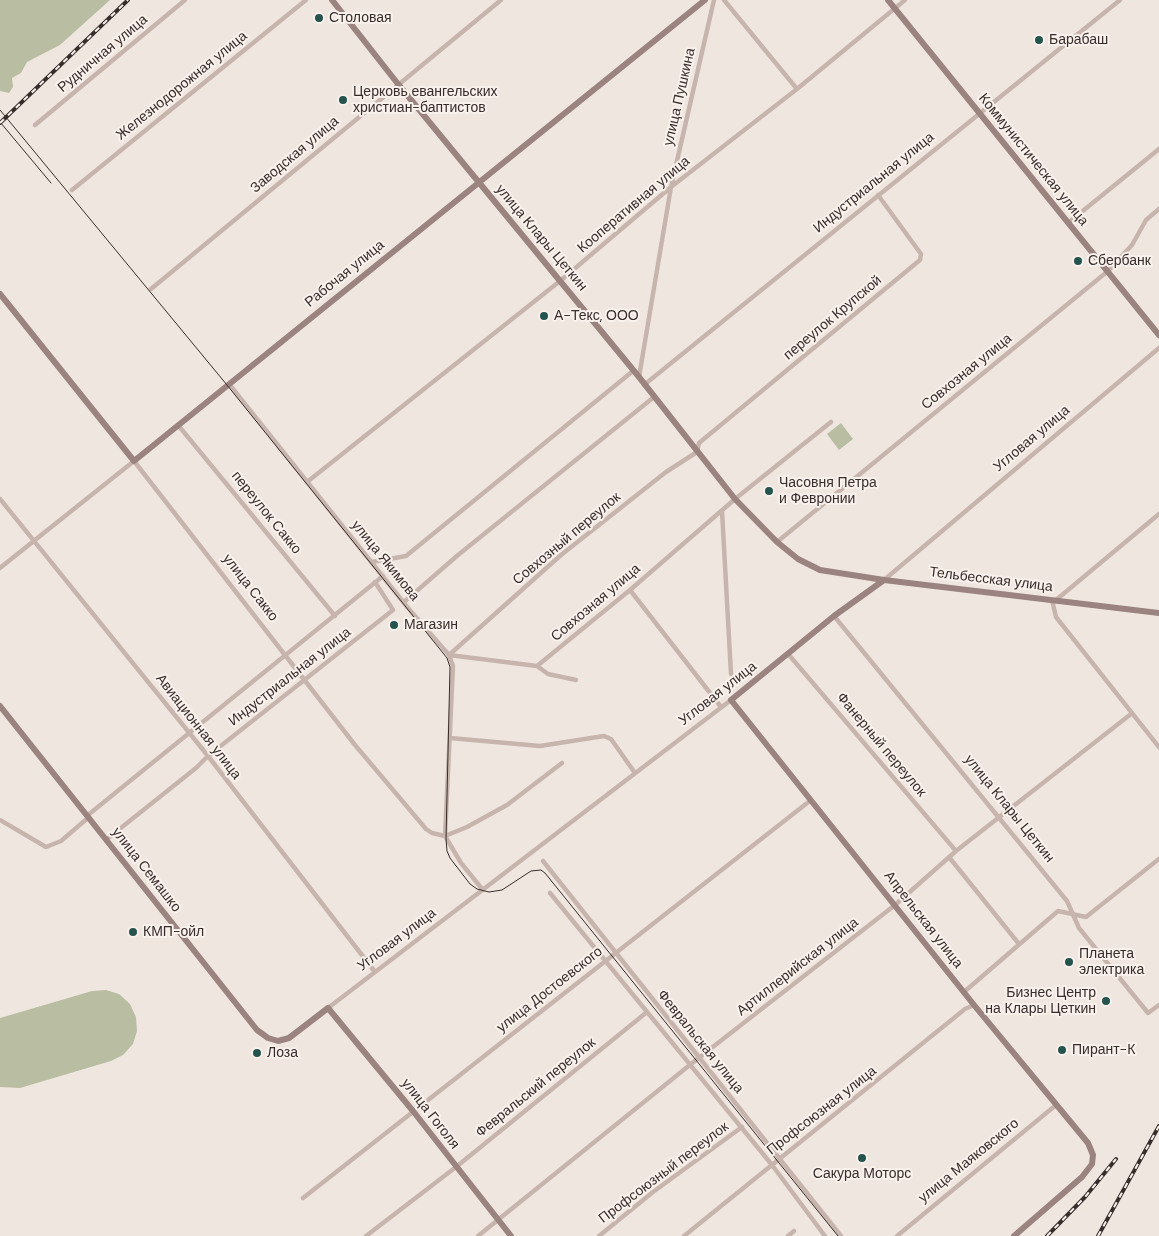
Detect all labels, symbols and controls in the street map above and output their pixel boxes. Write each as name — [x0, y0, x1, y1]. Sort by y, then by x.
place label: Столовая — [329, 10, 392, 26]
street label: Рудничная улица — [55, 12, 151, 96]
marker: Столовая — [313, 12, 325, 24]
street label: Железнодорожная улица — [113, 28, 251, 144]
place label: Барабаш — [1049, 32, 1108, 48]
marker: Барабаш — [1033, 34, 1045, 46]
street label: улица Пушкина — [661, 46, 699, 148]
place label: Церковь евангельских христиан-баптистов — [353, 84, 498, 116]
street label: Коммунистическая улица — [974, 91, 1092, 229]
marker: Церковь евангельских христиан-баптистов — [337, 94, 349, 106]
street label: Заводская улица — [247, 113, 343, 197]
street label: Индустриальная улица — [810, 129, 938, 237]
street label: Кооперативная улица — [574, 153, 694, 257]
street label: улица Клары Цеткин — [492, 181, 590, 295]
street label: Рабочая улица — [302, 237, 388, 311]
place label: Сбербанк — [1088, 253, 1151, 269]
marker: Сбербанк — [1072, 255, 1084, 267]
street label: переулок Крупской — [781, 272, 885, 364]
place label: А-Текс, ООО — [554, 308, 639, 324]
marker: А-Текс, ООО — [538, 310, 550, 322]
street label: Совхозная улица — [918, 330, 1016, 414]
street label: Угловая улица — [991, 402, 1073, 476]
street label: переулок Сакко — [227, 468, 305, 558]
place label: Часовня Петра и Февронии — [779, 475, 877, 508]
marker: Часовня Петра и Февронии — [763, 485, 775, 497]
street label: Совхозный переулок — [510, 489, 624, 589]
street label: улица Якимова — [347, 517, 423, 605]
street label: улица Сакко — [219, 551, 281, 625]
street label: Совхозная улица — [548, 561, 644, 645]
street label: Тельбесская улица — [928, 564, 1054, 596]
place label: Магазин — [404, 617, 458, 633]
marker: Магазин — [388, 619, 400, 631]
street label: Индустриальная улица — [226, 624, 354, 730]
street label: Угловая улица — [676, 658, 760, 730]
street label: Авиационная улица — [152, 671, 244, 783]
street label: Фанерный переулок — [833, 690, 929, 800]
street label: улица Клары Цеткин — [960, 752, 1058, 866]
street label: улица Семашко — [108, 824, 184, 916]
street label: Апрельская улица — [880, 868, 966, 972]
street label: Угловая улица — [354, 905, 440, 975]
street label: Артиллерийская улица — [734, 914, 862, 1020]
place label: КМП-ойл — [143, 924, 204, 940]
marker: КМП-ойл — [127, 926, 139, 938]
street label: улица Достоевского — [494, 944, 606, 1036]
place label: Планета электрика — [1079, 946, 1144, 979]
marker: Планета электрика — [1063, 956, 1075, 968]
place label: Бизнес Центр на Клары Цеткин — [985, 985, 1096, 1018]
street label: Февральская улица — [653, 987, 747, 1097]
marker: Бизнес Центр на Клары Цеткин — [1100, 995, 1112, 1007]
street label: Февральский переулок — [473, 1035, 599, 1141]
place label: Пирант-К — [1072, 1042, 1135, 1058]
marker: Пирант-К — [1056, 1044, 1068, 1056]
place label: Лоза — [267, 1045, 298, 1061]
marker: Лоза — [251, 1047, 263, 1059]
street label: Профсоюзная улица — [764, 1063, 880, 1159]
street label: улица Гоголя — [397, 1075, 463, 1153]
street label: улица Маяковского — [915, 1115, 1023, 1207]
street label: Профсоюзный переулок — [596, 1119, 732, 1227]
marker: Сакура Моторс — [856, 1152, 868, 1164]
place label: Сакура Моторс — [813, 1166, 911, 1182]

